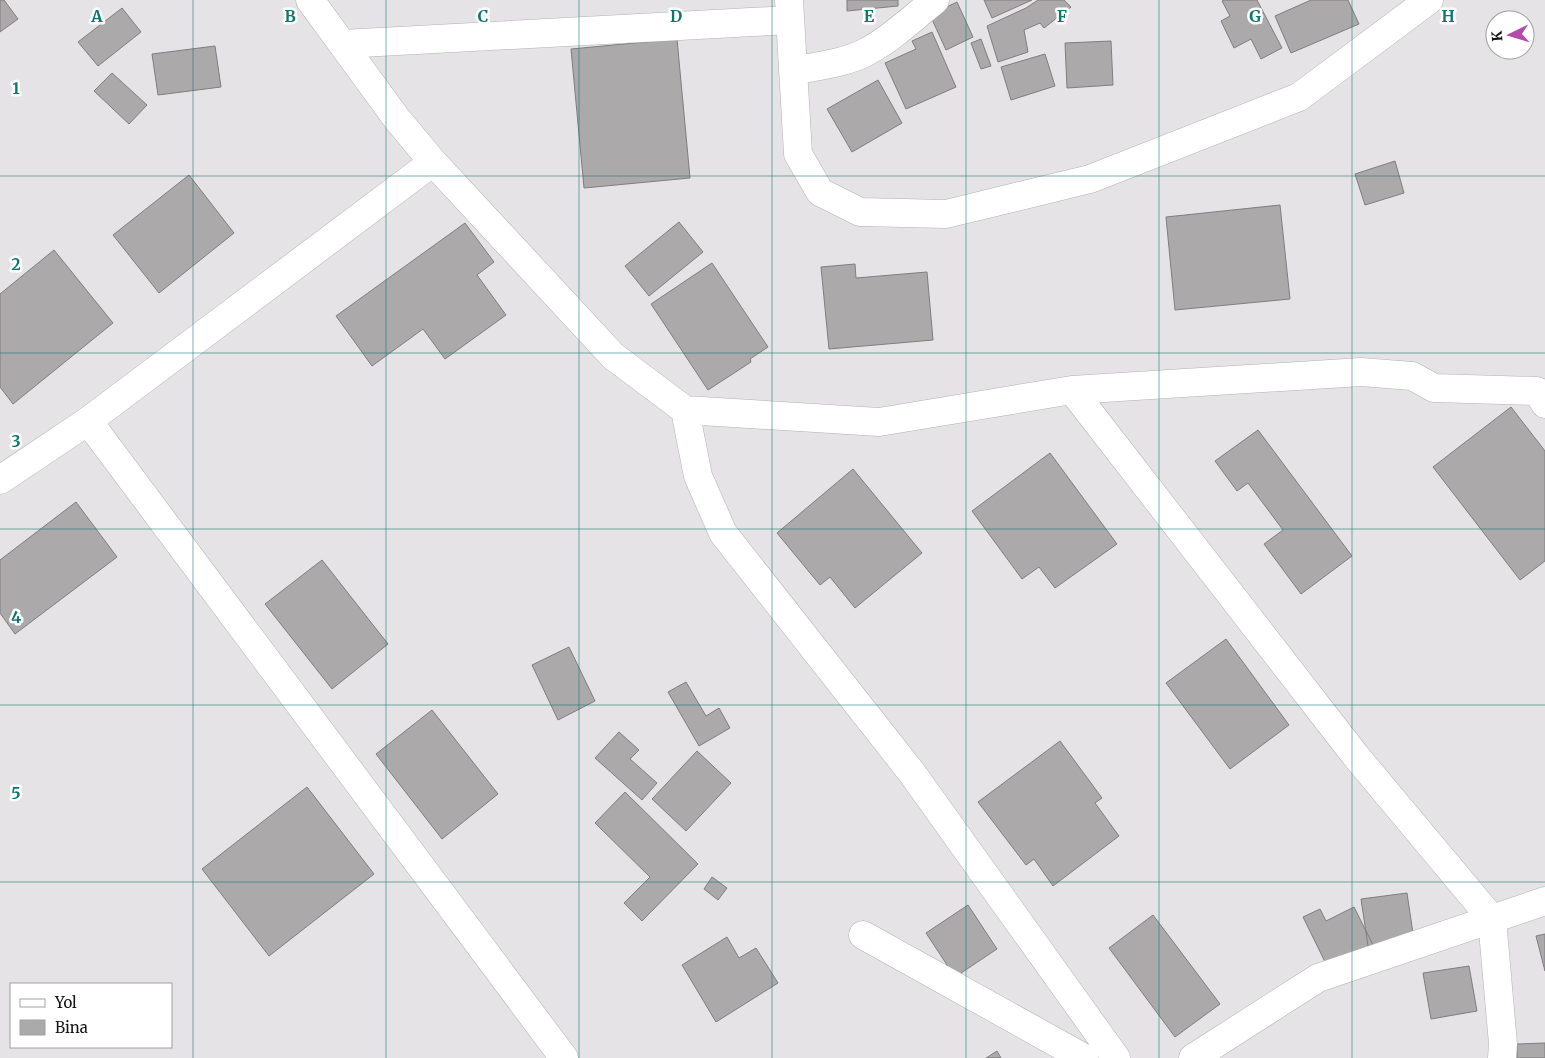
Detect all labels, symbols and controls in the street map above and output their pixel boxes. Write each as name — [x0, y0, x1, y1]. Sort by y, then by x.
text: A — [90, 6, 103, 26]
text: B — [284, 6, 296, 26]
text: C — [478, 6, 488, 26]
text: D — [670, 6, 682, 26]
text: E — [864, 6, 875, 26]
text: F — [1057, 6, 1067, 26]
text: G — [1249, 6, 1261, 26]
text: H — [1441, 6, 1455, 26]
north arrow — [1485, 10, 1535, 60]
text: K — [1488, 30, 1506, 42]
text: 1 — [12, 78, 20, 98]
text: 2 — [11, 254, 21, 274]
text: 3 — [11, 431, 21, 451]
text: 4 — [11, 607, 21, 627]
text: 5 — [11, 783, 21, 803]
legend — [10, 983, 172, 1048]
text: Yol — [54, 993, 77, 1012]
text: Bina — [55, 1018, 88, 1037]

